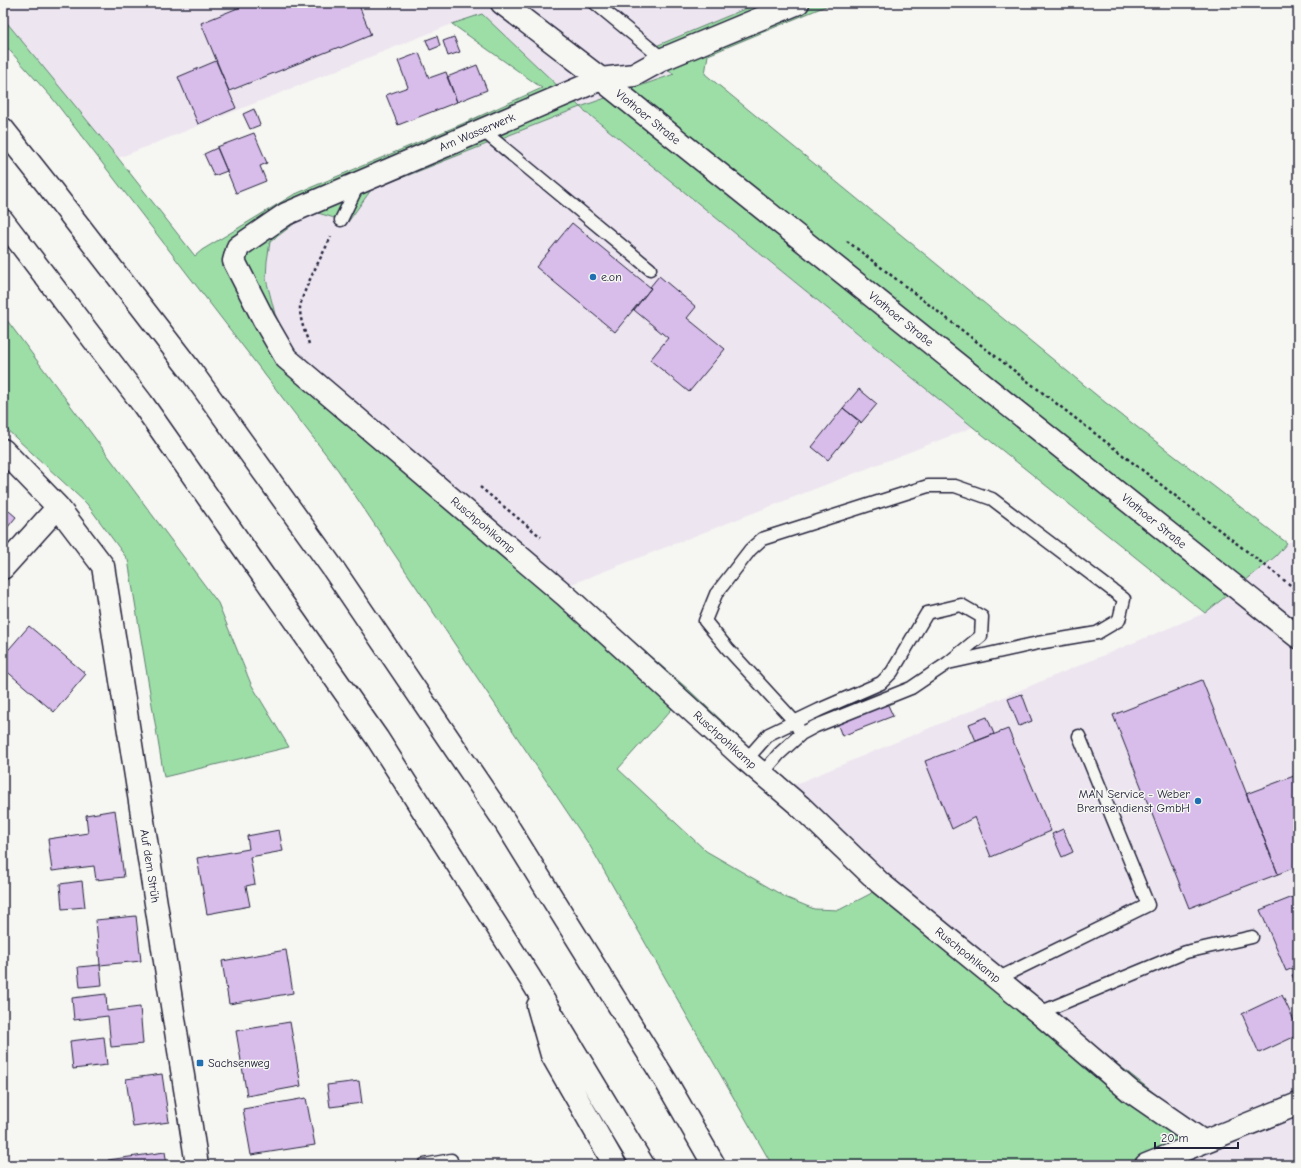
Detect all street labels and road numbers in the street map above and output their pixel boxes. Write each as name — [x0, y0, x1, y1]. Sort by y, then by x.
street label: Vlothoer Straße — [613, 87, 683, 147]
street label: Am Wasserwerk — [437, 110, 517, 154]
street label: Vlothoer Straße — [866, 289, 936, 349]
street label: Vlothoer Straße — [1119, 491, 1189, 551]
street label: Ruschpohlkamp — [448, 494, 518, 556]
street label: Ruschpohlkamp — [690, 708, 760, 772]
street label: Auf dem Strüh — [137, 828, 163, 904]
street label: Ruschpohlkamp — [932, 924, 1004, 986]

